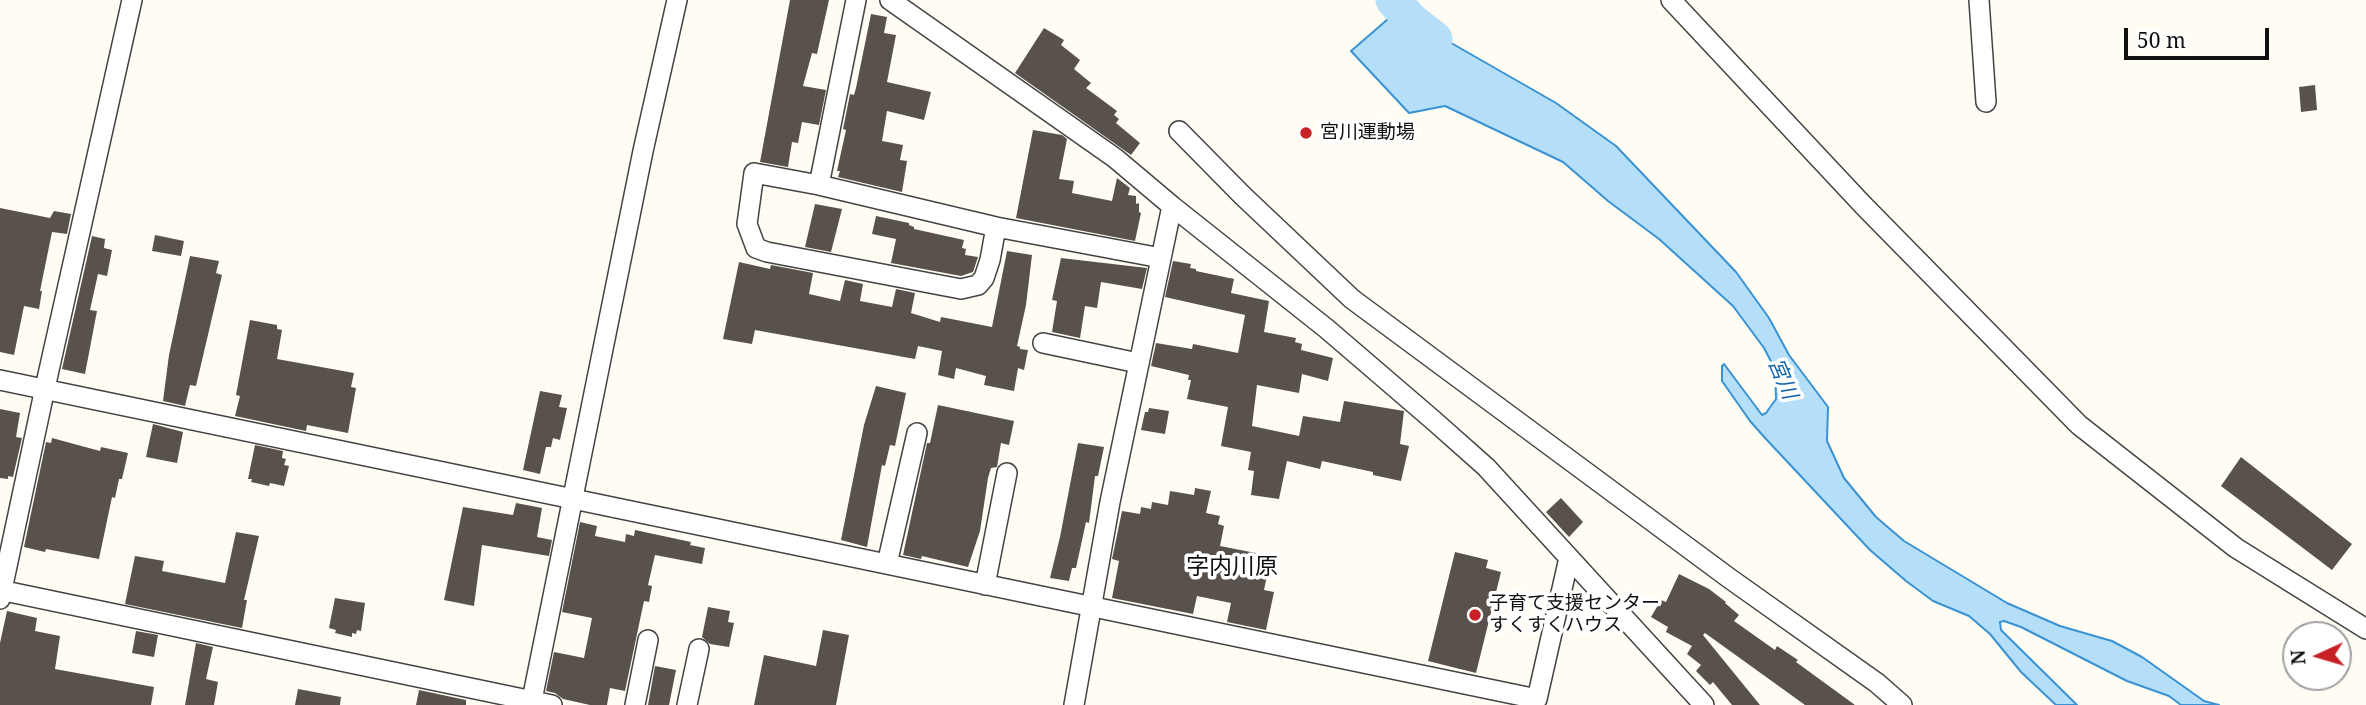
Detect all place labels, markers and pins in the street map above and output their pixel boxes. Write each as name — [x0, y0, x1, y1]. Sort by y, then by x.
place label: 宮川運動場 — [1320, 122, 1415, 144]
marker: 宮川運動場 — [1298, 125, 1314, 141]
place label: 子育て支援センター すくすくハウス — [1489, 593, 1660, 637]
marker: 子育て支援センター すくすくハウス — [1467, 607, 1483, 623]

